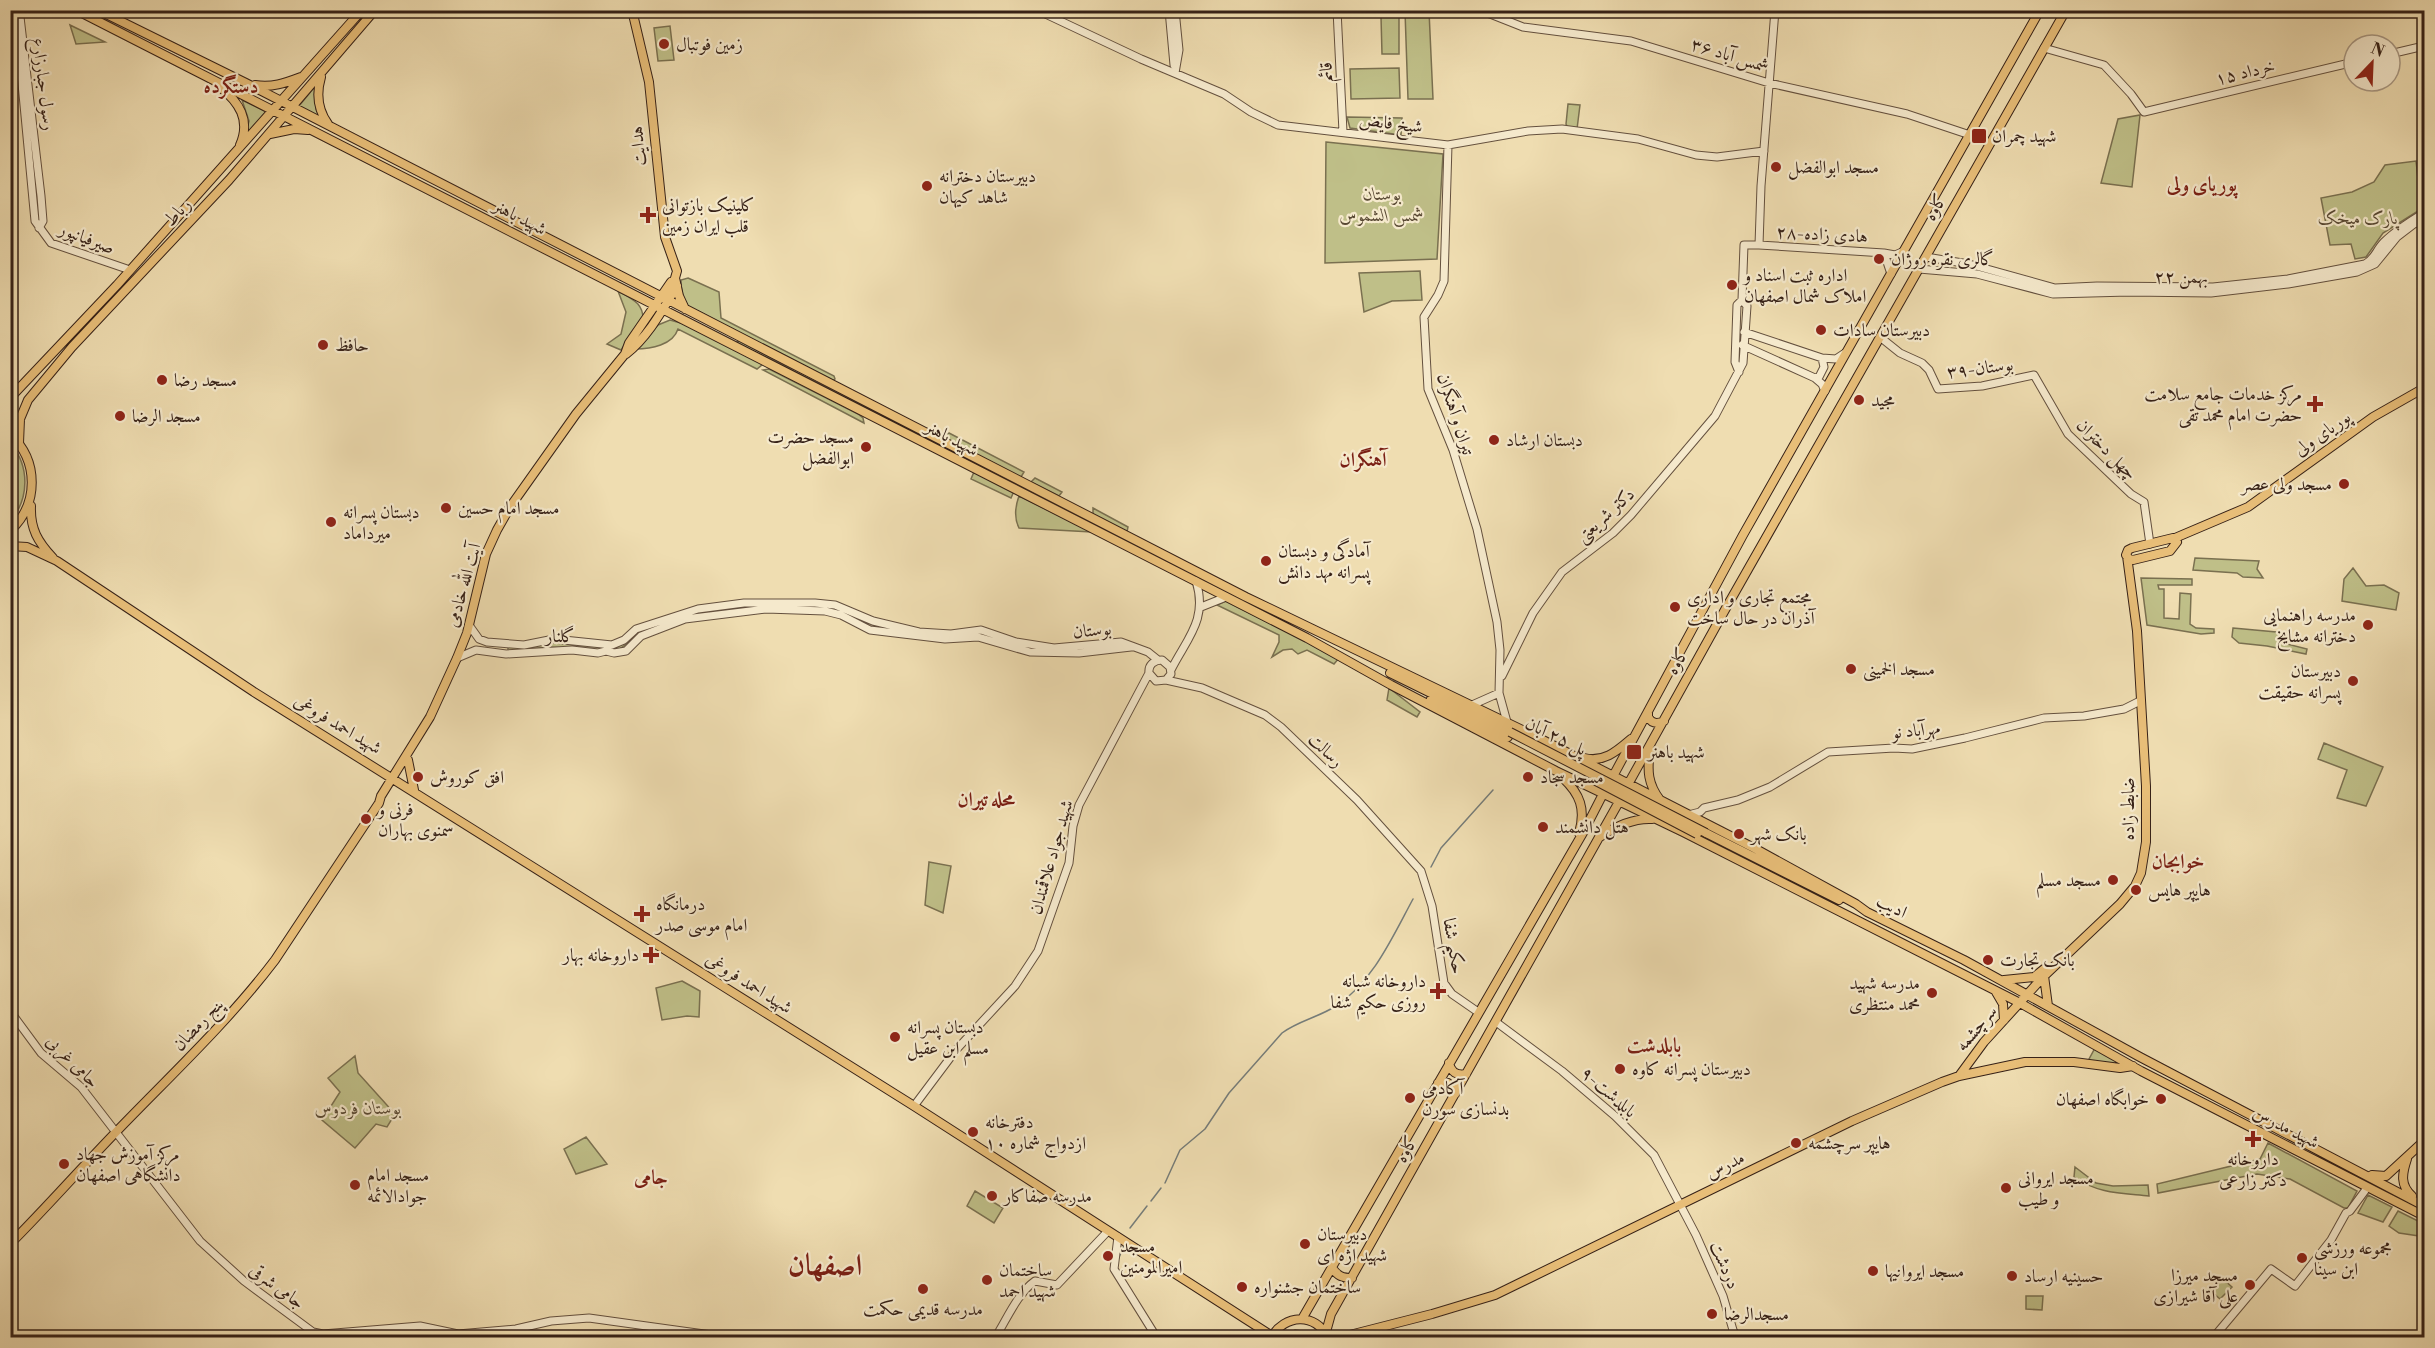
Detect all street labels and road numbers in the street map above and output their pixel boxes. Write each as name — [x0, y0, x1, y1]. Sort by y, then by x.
street label: شمس آباد ۳۶ — [1688, 33, 1771, 78]
street label: رسول جبارزارع — [23, 36, 61, 132]
street label: ۱۵ خرداد — [2213, 54, 2277, 91]
street label: قائم — [1314, 61, 1343, 83]
street label: شیخ فایض — [1357, 108, 1424, 143]
street label: هدایت — [625, 125, 652, 167]
street label: کاوه — [1919, 189, 1952, 225]
street label: رباط — [159, 193, 196, 231]
street label: شهید باهنر — [488, 193, 550, 241]
street label: صیرفیانپور — [54, 217, 118, 260]
street label: ۲۸-هادی زاده — [1776, 221, 1868, 248]
street label: ۲۲ بهمن — [2154, 266, 2208, 289]
street label: ۳۹-بوستان — [1945, 353, 2015, 384]
street label: تیران و آهنگران — [1432, 370, 1480, 459]
street label: پوریای ولی — [2289, 405, 2357, 462]
street label: شهید باهنر — [920, 414, 982, 462]
street label: چهل دختران — [2071, 414, 2142, 485]
street label: دکتر شریعتی — [1571, 483, 1640, 549]
street label: آیت الله خادمی — [438, 538, 487, 630]
street label: بوستان — [1072, 617, 1112, 644]
street label: گلنار — [543, 625, 575, 648]
street label: کاوه — [1661, 644, 1694, 679]
street label: شهید احمد فروغی — [290, 689, 386, 760]
street label: پل ۲۵ آبان — [1521, 712, 1592, 763]
street label: مهرآباد نو — [1889, 717, 1942, 745]
street label: رسالت — [1303, 728, 1348, 773]
street label: ضابط زاده — [2117, 777, 2140, 841]
street label: شهید جواد علاقمندان — [1024, 797, 1079, 917]
street label: ادیب — [1873, 889, 1911, 924]
street label: حکیم شفا — [1431, 916, 1470, 977]
street label: شهید احمد فروغی — [701, 948, 796, 1019]
street label: پنج رمضان — [168, 993, 232, 1059]
street label: سرچشمه — [1950, 1001, 2002, 1056]
street label: جامی غربی — [40, 1030, 104, 1094]
street label: ۹-بابلدشت — [1576, 1062, 1641, 1123]
street label: شهید مدرس — [2249, 1101, 2323, 1154]
street label: کاوه — [1390, 1132, 1423, 1167]
street label: مدرس — [1702, 1146, 1748, 1185]
street label: دردشت — [1704, 1238, 1745, 1292]
street label: جامی شرقی — [244, 1259, 309, 1314]

